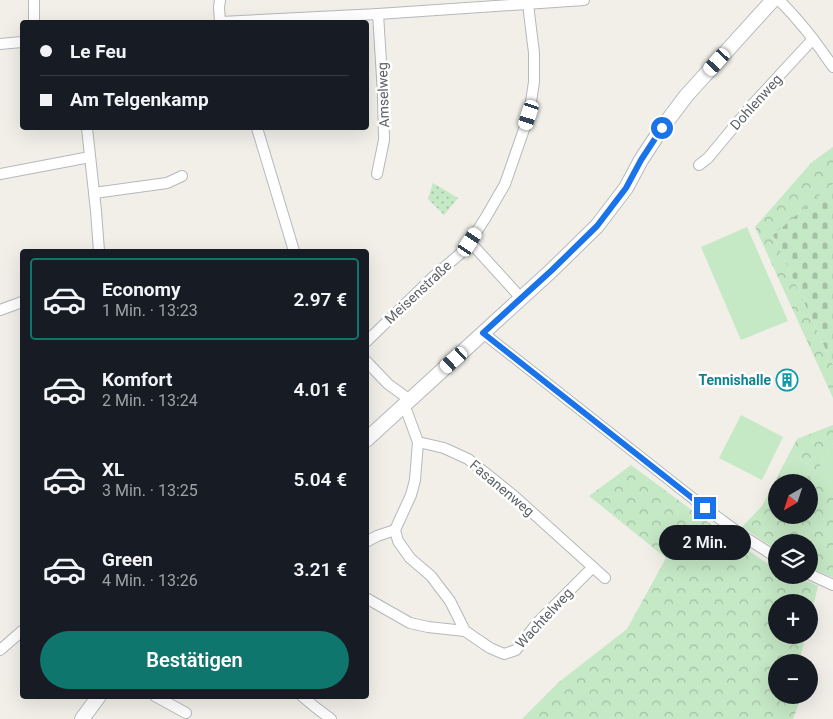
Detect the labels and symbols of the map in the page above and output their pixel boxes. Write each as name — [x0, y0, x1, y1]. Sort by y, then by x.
car — [701, 46, 732, 78]
street label: Amselweg — [374, 62, 392, 128]
street label: Dohlenweg — [727, 71, 785, 133]
car — [517, 98, 540, 132]
route start — [651, 117, 673, 139]
car — [455, 225, 484, 259]
street label: Meisenstraße — [381, 257, 455, 327]
car — [437, 344, 470, 376]
building icon: Tennishalle — [775, 368, 799, 392]
place label: Tennishalle — [698, 372, 771, 388]
street label: Fasanenweg — [467, 457, 537, 519]
north arrow — [768, 474, 818, 524]
route end — [694, 497, 716, 519]
callout: 2 Min. — [659, 526, 751, 560]
street label: Wachtelweg — [512, 585, 576, 651]

